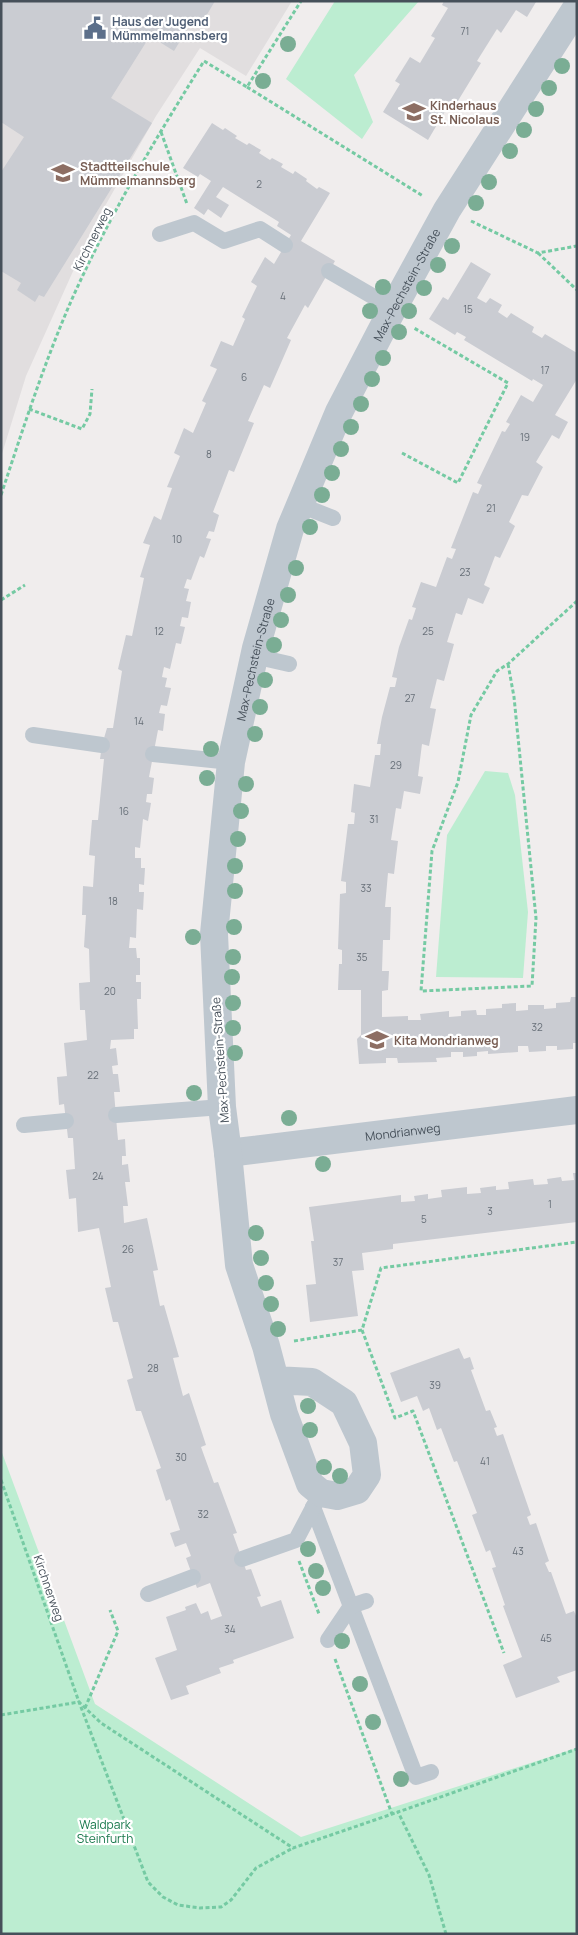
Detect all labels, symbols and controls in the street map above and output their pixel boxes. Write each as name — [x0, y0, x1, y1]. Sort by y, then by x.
place label: Haus der Jugend Mümmelmannsberg — [112, 13, 228, 44]
public building icon: Haus der Jugend Mümmelmannsberg — [82, 15, 108, 41]
house number: 71 — [461, 24, 469, 38]
place label: Kinderhaus St. Nicolaus — [430, 97, 500, 128]
school or university icon: Kinderhaus St. Nicolaus — [401, 99, 427, 125]
place label: Stadtteilschule Mümmelmannsberg — [80, 158, 196, 189]
school or university icon: Stadtteilschule Mümmelmannsberg — [50, 160, 76, 186]
house number: 2 — [256, 177, 262, 191]
street label: Kirchnerweg — [69, 204, 115, 274]
street label: Max-Pechstein-Straße — [369, 225, 444, 344]
house number: 4 — [280, 289, 286, 303]
house number: 15 — [463, 302, 473, 316]
house number: 17 — [541, 363, 549, 377]
house number: 6 — [241, 370, 247, 384]
house number: 19 — [520, 430, 530, 444]
house number: 8 — [206, 447, 212, 461]
house number: 21 — [486, 501, 496, 515]
house number: 10 — [172, 532, 182, 546]
house number: 23 — [459, 565, 471, 579]
street label: Max-Pechstein-Straße — [232, 596, 278, 723]
house number: 12 — [154, 624, 164, 638]
house number: 25 — [422, 624, 434, 638]
house number: 27 — [405, 691, 415, 705]
house number: 14 — [134, 714, 144, 728]
house number: 29 — [390, 758, 402, 772]
house number: 16 — [119, 804, 129, 818]
house number: 31 — [369, 812, 379, 826]
house number: 33 — [360, 881, 372, 895]
house number: 18 — [108, 894, 118, 908]
house number: 35 — [356, 950, 368, 964]
house number: 20 — [104, 984, 116, 998]
street label: Max-Pechstein-Straße — [207, 996, 233, 1124]
house number: 32 — [531, 1020, 543, 1034]
school or university icon: Kita Mondrianweg — [364, 1027, 390, 1053]
place label: Kita Mondrianweg — [394, 1032, 499, 1049]
house number: 22 — [87, 1068, 99, 1082]
street label: Mondrianweg — [364, 1118, 441, 1145]
house number: 24 — [92, 1169, 104, 1183]
house number: 1 — [548, 1197, 552, 1211]
house number: 3 — [487, 1204, 493, 1218]
house number: 5 — [421, 1212, 427, 1226]
house number: 26 — [122, 1242, 134, 1256]
house number: 37 — [333, 1255, 343, 1269]
house number: 28 — [147, 1361, 159, 1375]
house number: 39 — [429, 1378, 441, 1392]
house number: 30 — [175, 1450, 187, 1464]
house number: 41 — [480, 1454, 490, 1468]
house number: 32 — [197, 1507, 209, 1521]
house number: 43 — [512, 1544, 524, 1558]
street label: Kirchnerweg — [30, 1552, 68, 1624]
house number: 34 — [224, 1622, 236, 1636]
house number: 45 — [540, 1631, 552, 1645]
park label: Waldpark Steinfurth — [77, 1816, 133, 1847]

